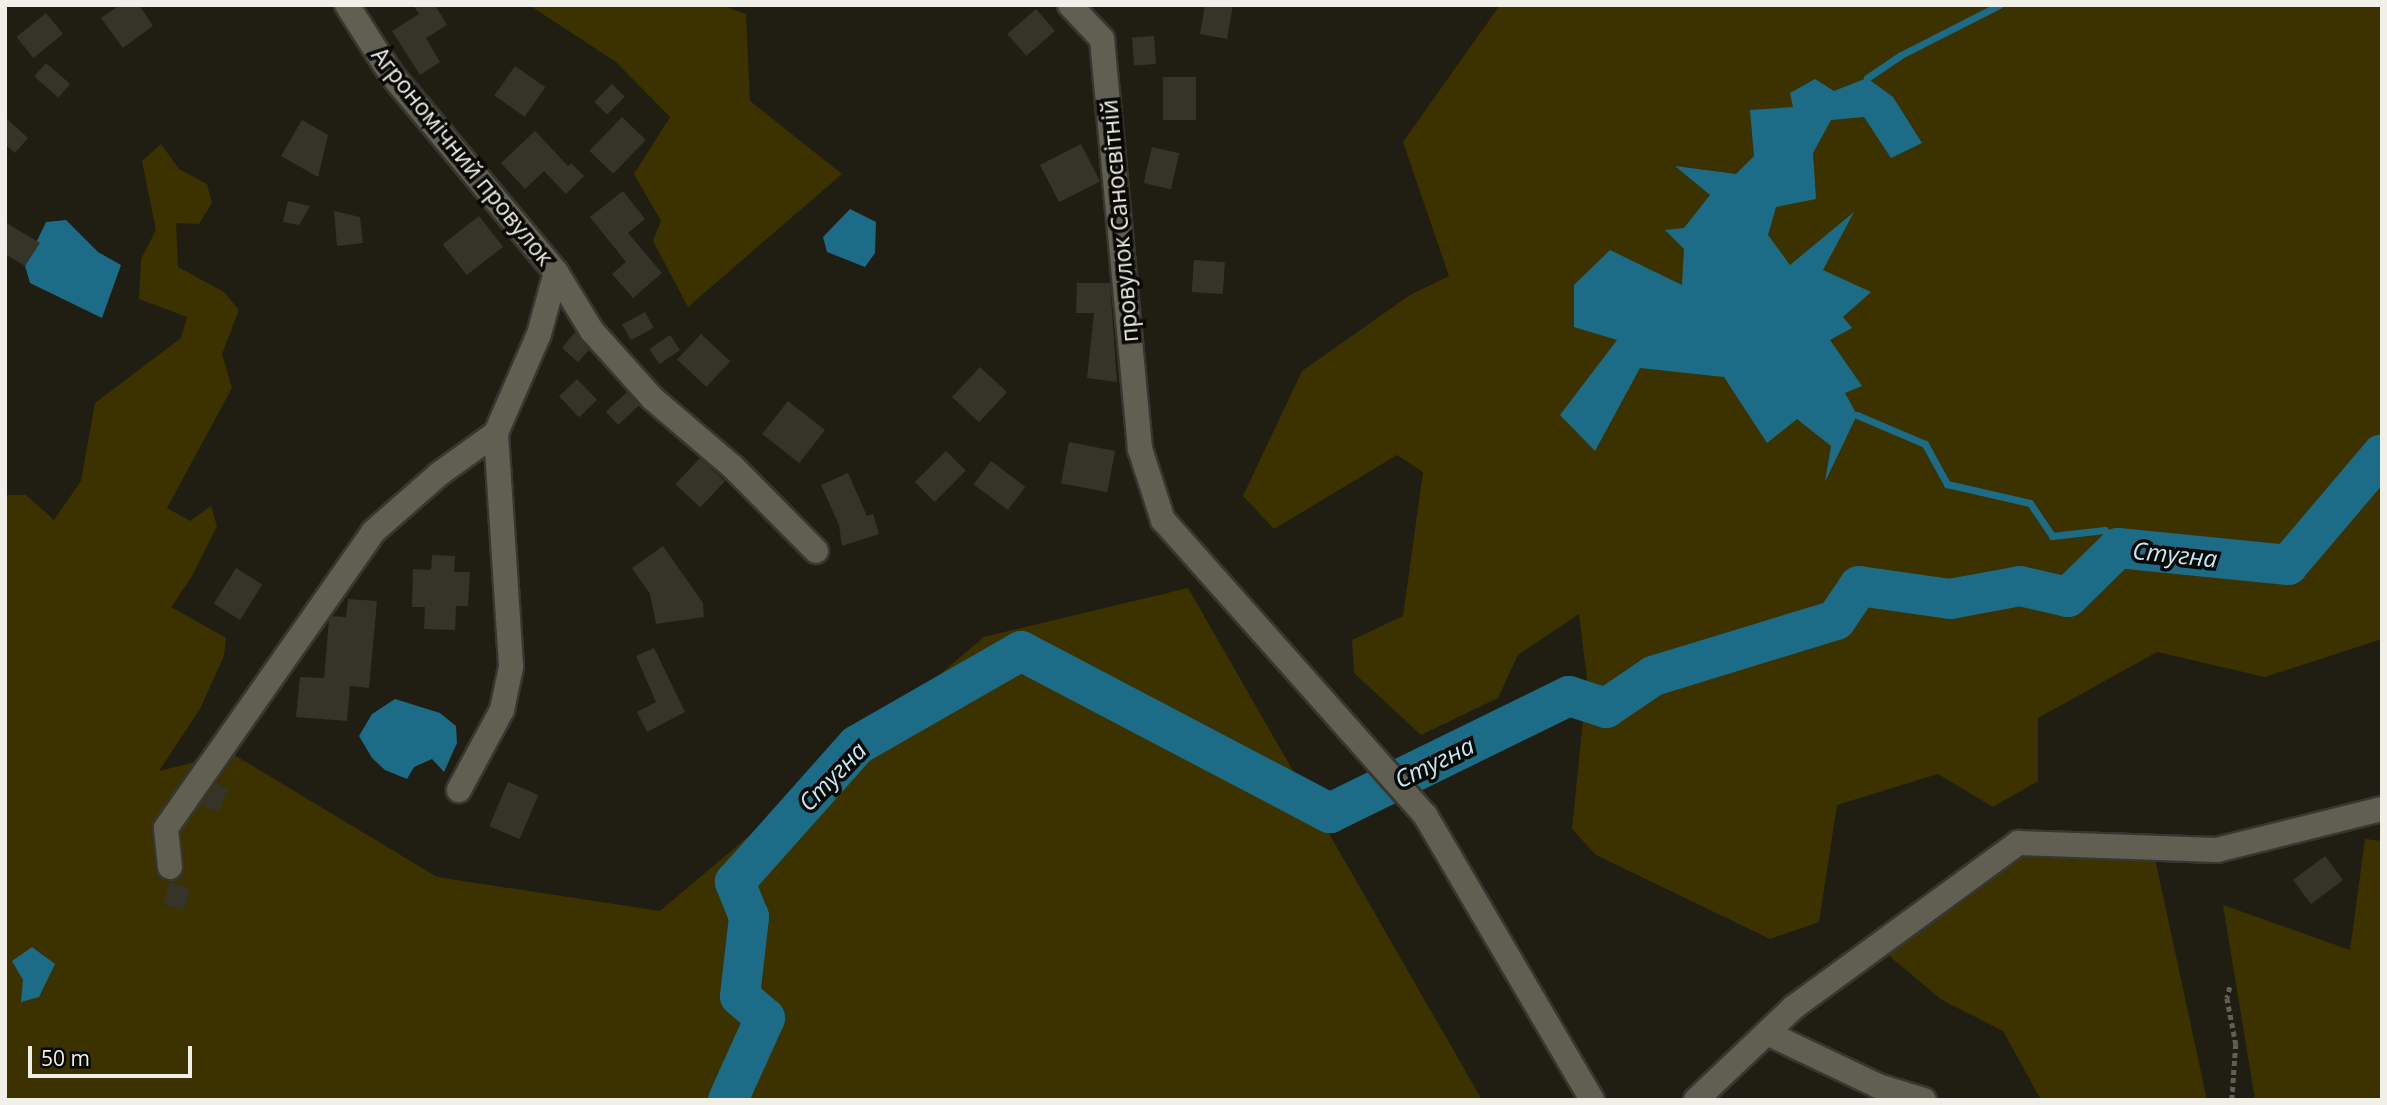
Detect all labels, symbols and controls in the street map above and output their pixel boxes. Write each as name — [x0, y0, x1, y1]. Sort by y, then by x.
street label: Агрономічний провулок — [366, 41, 560, 271]
street label: провулок Саносвітній — [1095, 99, 1143, 343]
water label: Стугна — [2131, 535, 2219, 573]
water label: Стугна — [1390, 730, 1478, 794]
water label: Стугна — [792, 735, 872, 817]
scale bar — [32, 1032, 196, 1076]
text: 50 m — [41, 1044, 90, 1072]

